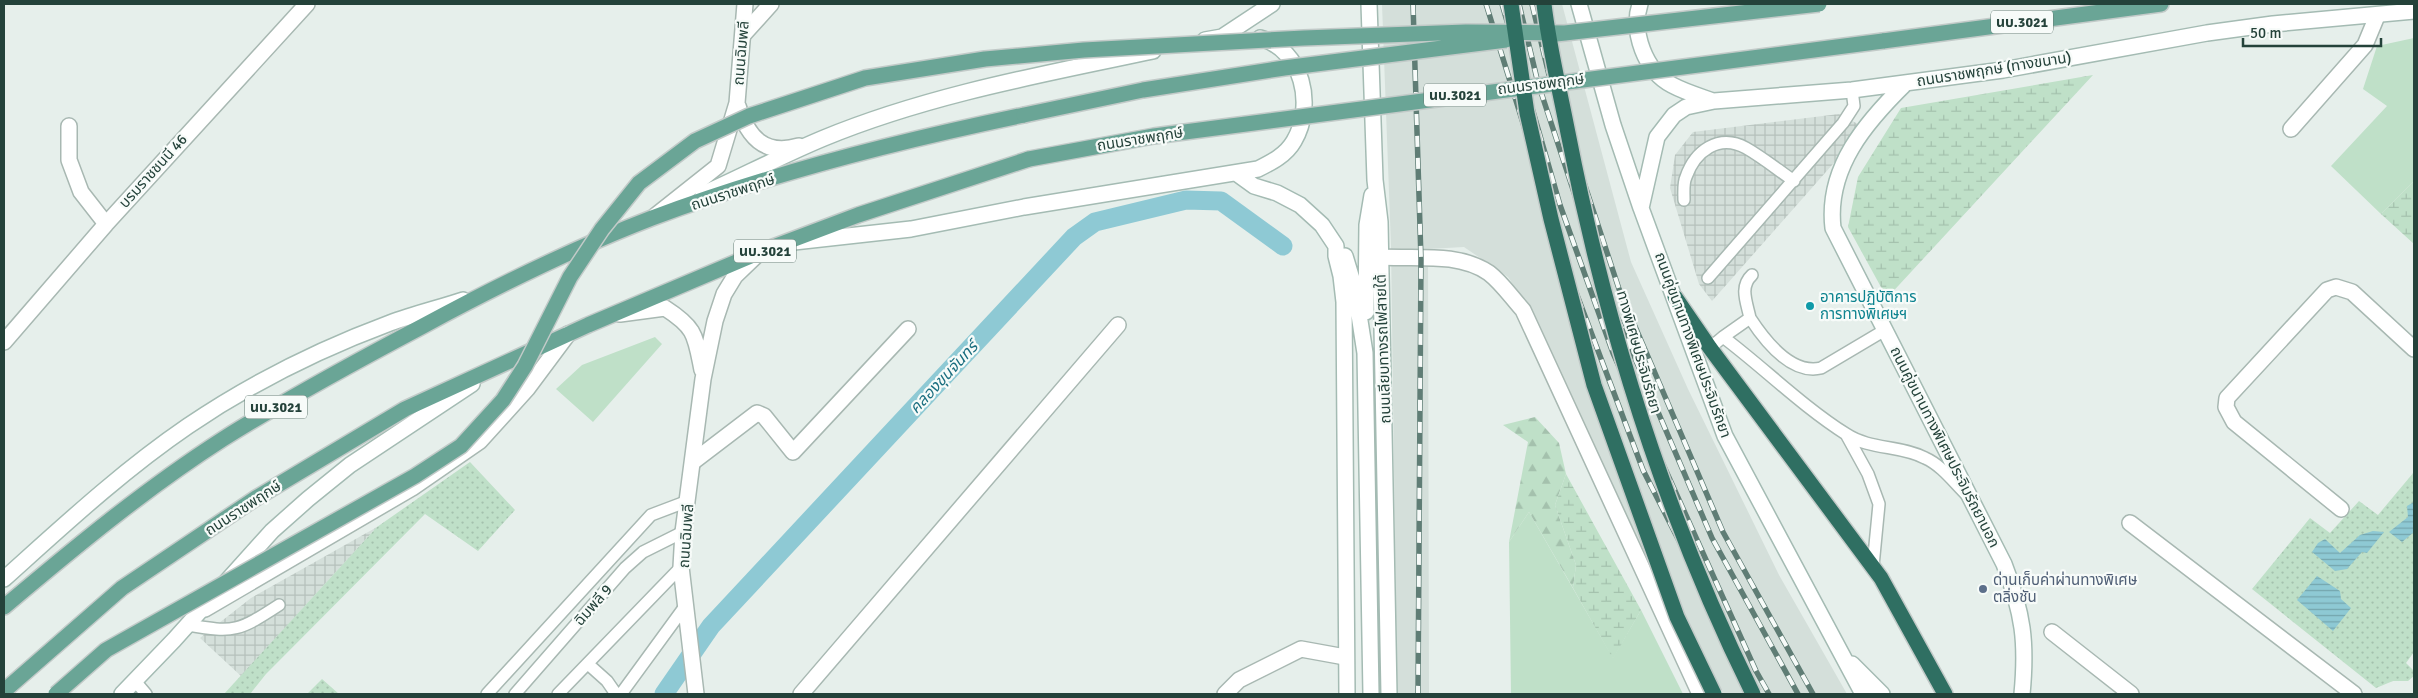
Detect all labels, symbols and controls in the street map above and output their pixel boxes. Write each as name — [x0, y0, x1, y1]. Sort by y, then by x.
road number: นบ.3021 — [1991, 11, 2053, 34]
scale bar — [2243, 15, 2380, 47]
street label: ถนนฉิมพลี — [729, 20, 753, 86]
text: 50 m — [2250, 24, 2281, 42]
street label: ถนนราชพฤกษ์ (ทางขนาน) — [1915, 48, 2073, 90]
street label: ถนนราชพฤกษ์ — [1497, 70, 1586, 98]
road number: นบ.3021 — [1424, 84, 1486, 106]
street label: ถนนราชพฤกษ์ — [1096, 123, 1185, 155]
street label: บรมราชชนนี 46 — [115, 130, 191, 212]
street label: ถนนราชพฤกษ์ — [689, 170, 778, 214]
road number: นบ.3021 — [734, 240, 796, 262]
street label: ถนนคู่ขนานทางพิเศษประจิมรัถยา — [1651, 250, 1735, 440]
street label: ถนนเลียบทางรถไฟสายใต้ — [1371, 274, 1395, 424]
street label: ทางพิเศษประจิมรัถยา — [1613, 288, 1665, 416]
place label: อาคารปฏิบัติการ การทางพิเศษฯ — [1820, 288, 1916, 323]
marker: อาคารปฏิบัติการ การทางพิเศษฯ — [1804, 300, 1816, 312]
water label: คลองขุนจันทร์ — [905, 335, 985, 418]
street label: ถนนคู่ขนานทางพิเศษประจิมรัถยานอก — [1886, 344, 2004, 550]
road number: นบ.3021 — [245, 396, 307, 418]
street label: ถนนราชพฤกษ์ — [202, 477, 285, 539]
street label: ถนนฉิมพลี — [675, 503, 697, 569]
place label: ด่านเก็บค่าผ่านทางพิเศษ ตลิ่งชัน — [1993, 571, 2138, 606]
street label: ฉิมพลี 9 — [570, 581, 616, 629]
marker: ด่านเก็บค่าผ่านทางพิเศษ ตลิ่งชัน — [1977, 583, 1989, 595]

